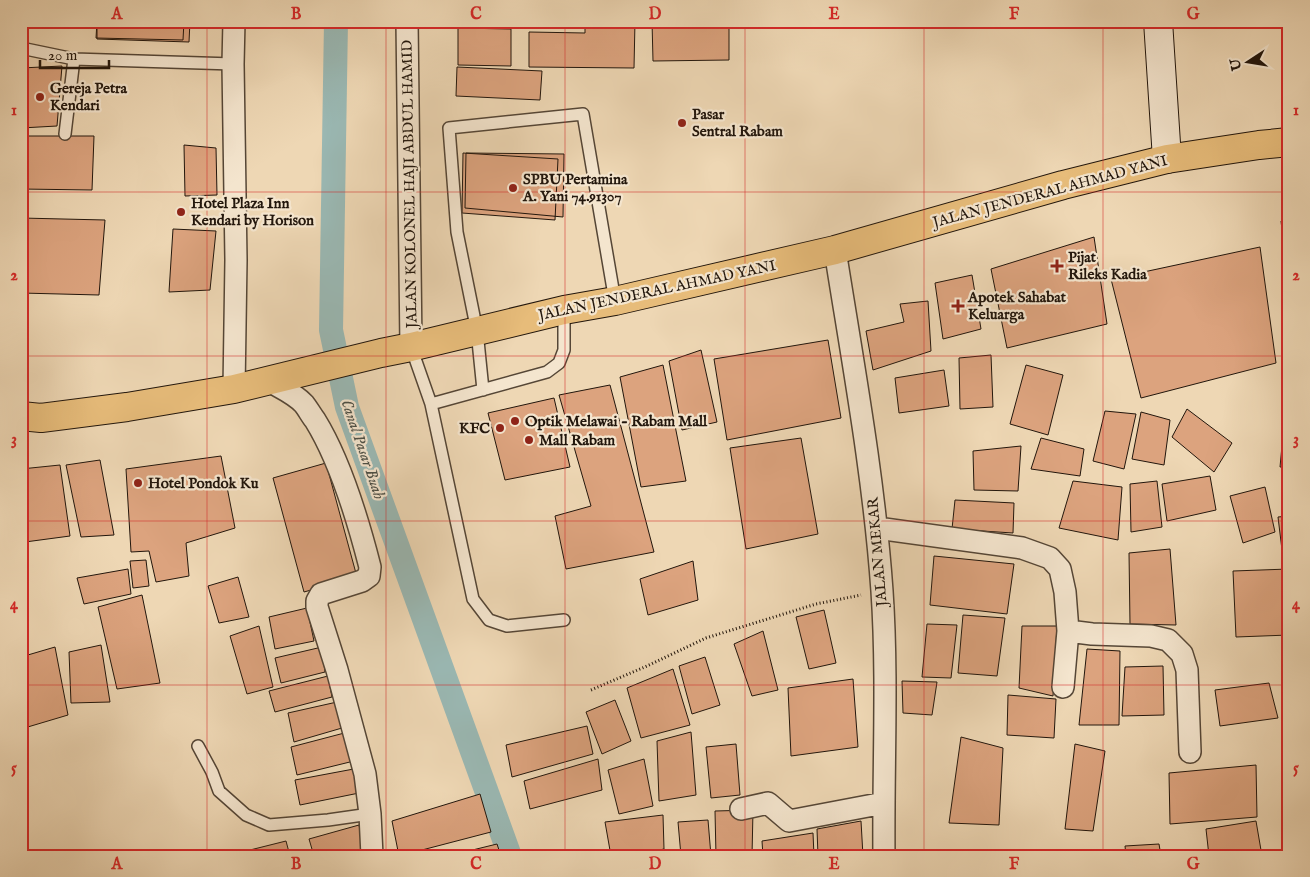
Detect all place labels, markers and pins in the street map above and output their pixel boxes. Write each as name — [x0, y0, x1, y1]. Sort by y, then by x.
place label: Gereja Petra Kendari — [50, 79, 128, 115]
marker: Gereja Petra Kendari — [34, 91, 46, 103]
place label: Pasar Sentral Rabam — [692, 105, 783, 141]
marker: Pasar Sentral Rabam — [676, 117, 688, 129]
place label: SPBU Pertamina A. Yani 74.91307 — [522, 170, 628, 206]
marker: SPBU Pertamina A. Yani 74.91307 — [507, 182, 519, 194]
place label: Hotel Plaza Inn Kendari by Horison — [191, 194, 314, 230]
marker: Hotel Plaza Inn Kendari by Horison — [175, 206, 187, 218]
place label: Pijat Rileks Kadia — [1068, 248, 1147, 284]
marker: Pijat Rileks Kadia — [1050, 259, 1064, 273]
place label: Apotek Sahabat Keluarga — [967, 288, 1067, 324]
marker: Apotek Sahabat Keluarga — [952, 300, 964, 312]
place label: Optik Melawai - Rabam Mall — [525, 412, 708, 431]
marker: Optik Melawai - Rabam Mall — [509, 415, 521, 427]
place label: KFC — [459, 419, 490, 438]
marker: KFC — [494, 422, 506, 434]
place label: Mall Rabam — [539, 431, 615, 450]
marker: Mall Rabam — [523, 434, 535, 446]
place label: Hotel Pondok Ku — [148, 474, 259, 493]
marker: Hotel Pondok Ku — [132, 477, 144, 489]

